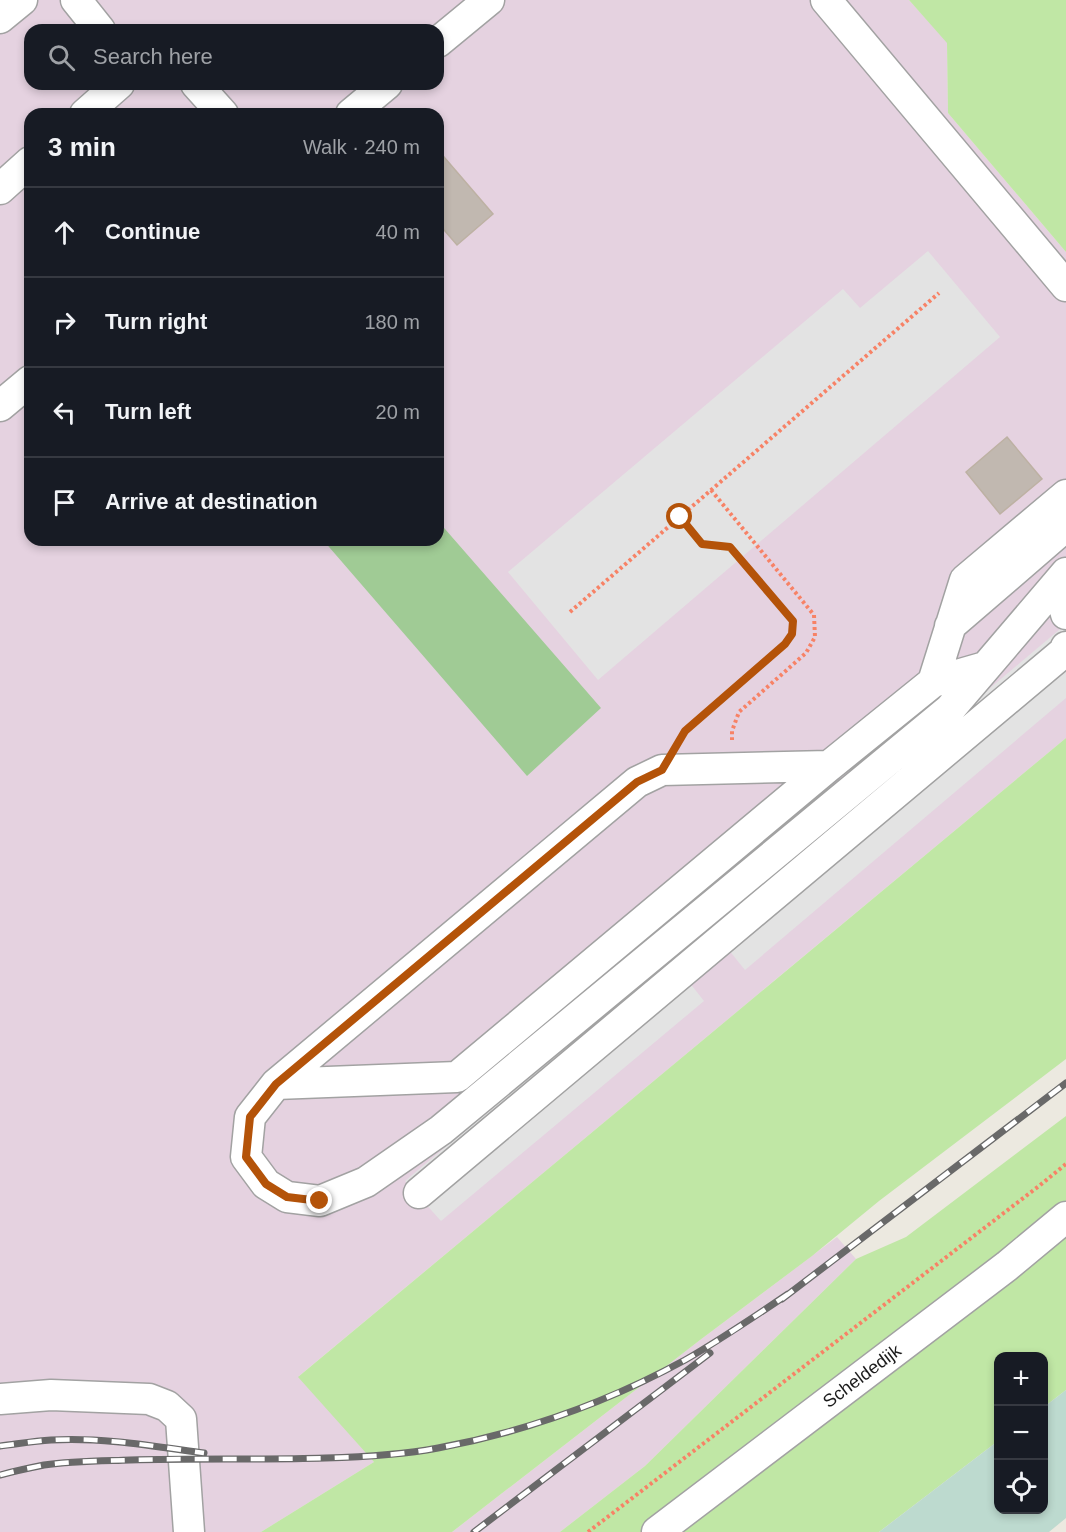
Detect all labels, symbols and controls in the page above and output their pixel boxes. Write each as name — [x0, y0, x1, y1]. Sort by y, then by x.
search box — [24, 24, 444, 90]
icon: search — [45, 41, 78, 74]
text: Search here — [93, 44, 213, 69]
text: 3 min — [48, 132, 116, 162]
text: Walk · 240 m — [303, 136, 420, 158]
icon: ahead — [48, 216, 81, 249]
text: Continue — [105, 219, 200, 244]
text: 40 m — [376, 221, 420, 243]
icon: right — [48, 306, 81, 339]
text: Turn right — [105, 309, 207, 334]
text: 180 m — [364, 311, 420, 333]
icon: left — [48, 396, 81, 429]
text: Turn left — [105, 399, 191, 424]
text: 20 m — [376, 401, 420, 423]
icon: arrive — [48, 486, 81, 519]
text: Arrive at destination — [105, 489, 318, 514]
route start — [666, 503, 692, 529]
route end — [306, 1187, 332, 1213]
street label: Scheldedijk — [819, 1340, 906, 1412]
map controls — [994, 1352, 1048, 1514]
button: + — [994, 1352, 1048, 1406]
button: − — [994, 1406, 1048, 1460]
button: locate — [994, 1460, 1048, 1514]

